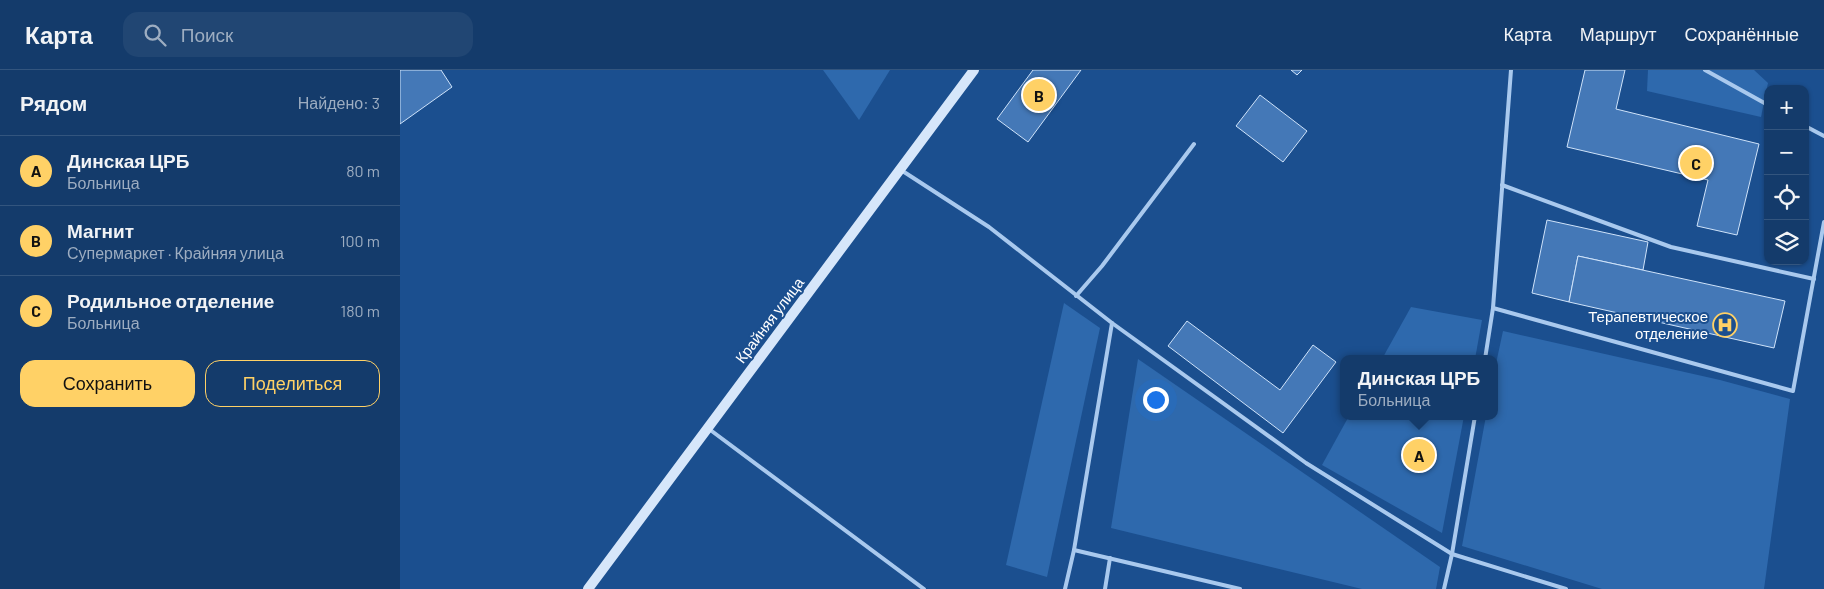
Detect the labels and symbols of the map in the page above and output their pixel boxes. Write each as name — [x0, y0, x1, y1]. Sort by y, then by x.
pin: B — [1023, 76, 1055, 114]
pin: C — [1680, 144, 1712, 182]
street label: Крайняя улица — [731, 273, 807, 366]
place label: Терапевтическое отделение — [1588, 307, 1708, 342]
hospital icon: Терапевтическое отделение — [1712, 312, 1738, 338]
your location — [1143, 387, 1169, 413]
pin: A — [1403, 436, 1435, 474]

